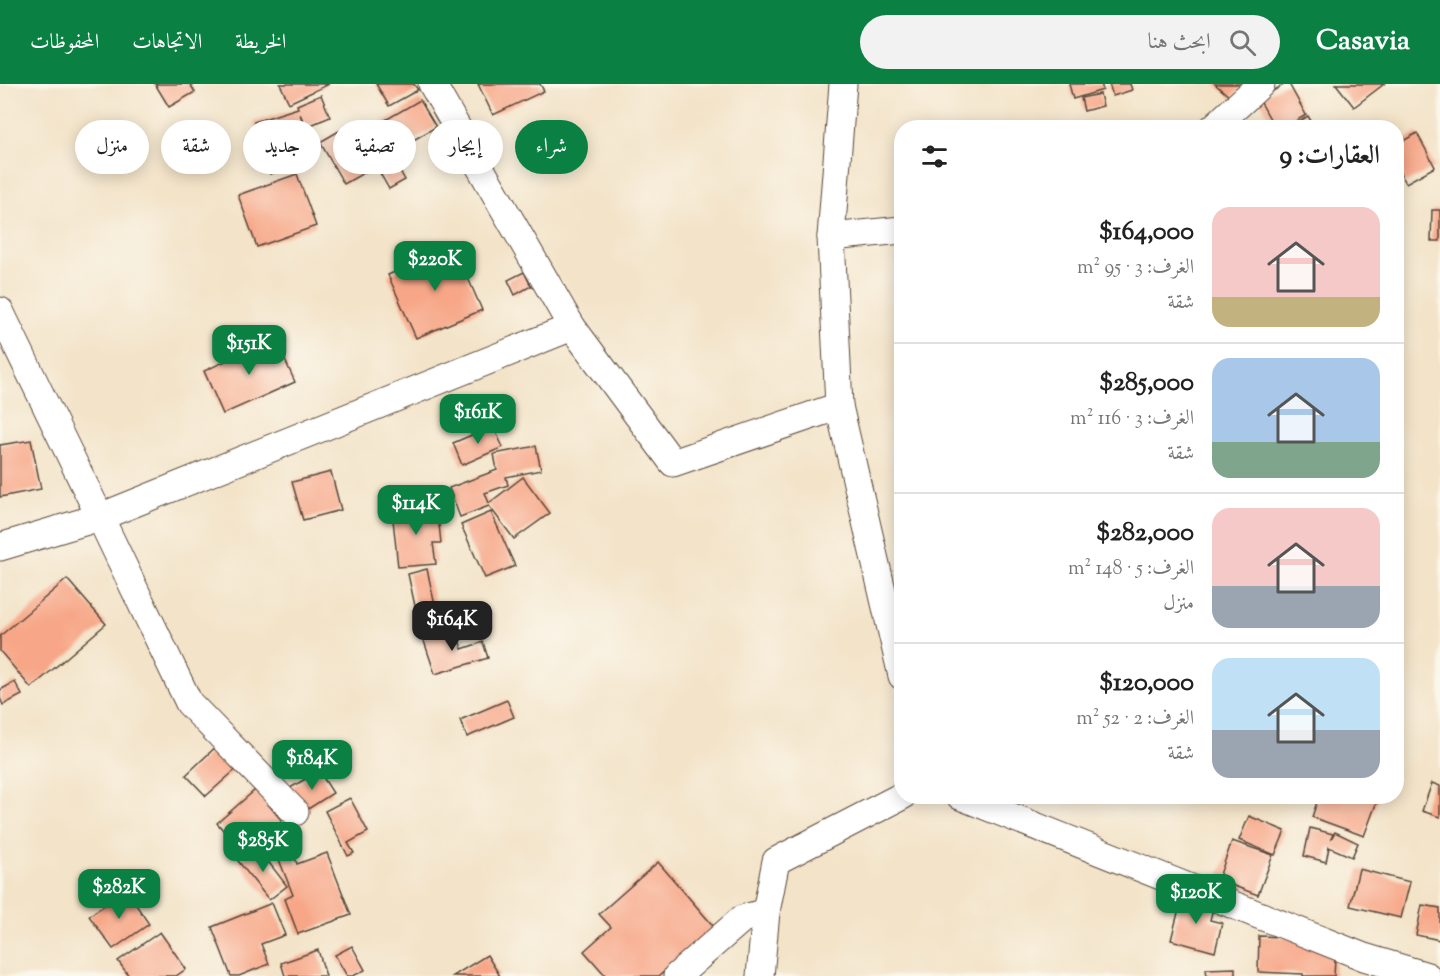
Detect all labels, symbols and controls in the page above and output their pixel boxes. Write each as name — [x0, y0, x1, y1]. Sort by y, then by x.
search box — [860, 15, 1280, 69]
text: Casavia — [1316, 22, 1410, 62]
icon: search — [1226, 26, 1259, 59]
text: ابحث هنا — [1148, 27, 1211, 59]
text: المحفوظات — [30, 28, 99, 58]
text: الاتجاهات — [132, 28, 202, 58]
text: الخريطة — [235, 28, 286, 58]
chip: منزل — [75, 120, 149, 174]
chip: شقة — [161, 120, 231, 174]
chip: جديد — [243, 120, 321, 174]
chip: تصفية — [333, 120, 416, 174]
chip: إيجار — [428, 120, 503, 174]
chip: شراء — [515, 120, 588, 174]
text: العقارات: 9 — [1279, 138, 1380, 175]
icon: filters — [918, 140, 951, 173]
text: $164,000 — [1099, 214, 1194, 251]
icon: home — [1260, 231, 1332, 303]
pin: $220K — [393, 241, 477, 292]
text: $220K — [408, 246, 462, 275]
text: الغرف: 3 · 95 m² — [1077, 254, 1194, 283]
text: شقة — [1168, 289, 1194, 318]
pin: $151K — [207, 325, 291, 376]
text: $151K — [226, 330, 272, 359]
text: $285,000 — [1099, 365, 1194, 402]
icon: home — [1260, 382, 1332, 454]
pin: $161K — [436, 394, 520, 445]
text: $161K — [454, 399, 502, 428]
text: الغرف: 3 · 116 m² — [1070, 405, 1194, 434]
text: شقة — [1168, 440, 1194, 469]
pin: $114K — [374, 485, 458, 536]
text: $114K — [392, 490, 440, 519]
text: $282,000 — [1096, 515, 1194, 552]
icon: home — [1260, 532, 1332, 604]
text: الغرف: 5 · 148 m² — [1068, 555, 1194, 584]
text: منزل — [1163, 590, 1194, 619]
pin: $164K — [410, 601, 494, 652]
text: $164K — [426, 606, 478, 635]
text: $120,000 — [1099, 665, 1194, 702]
icon: home — [1260, 682, 1332, 754]
text: الغرف: 2 · 52 m² — [1076, 705, 1194, 734]
pin: $184K — [270, 740, 354, 791]
text: شقة — [1168, 740, 1194, 769]
text: $184K — [286, 745, 338, 774]
pin: $285K — [221, 822, 305, 873]
text: $285K — [237, 827, 289, 856]
pin: $282K — [77, 869, 161, 920]
text: $282K — [92, 874, 146, 903]
pin: $120K — [1154, 874, 1238, 925]
text: $120K — [1170, 879, 1222, 908]

